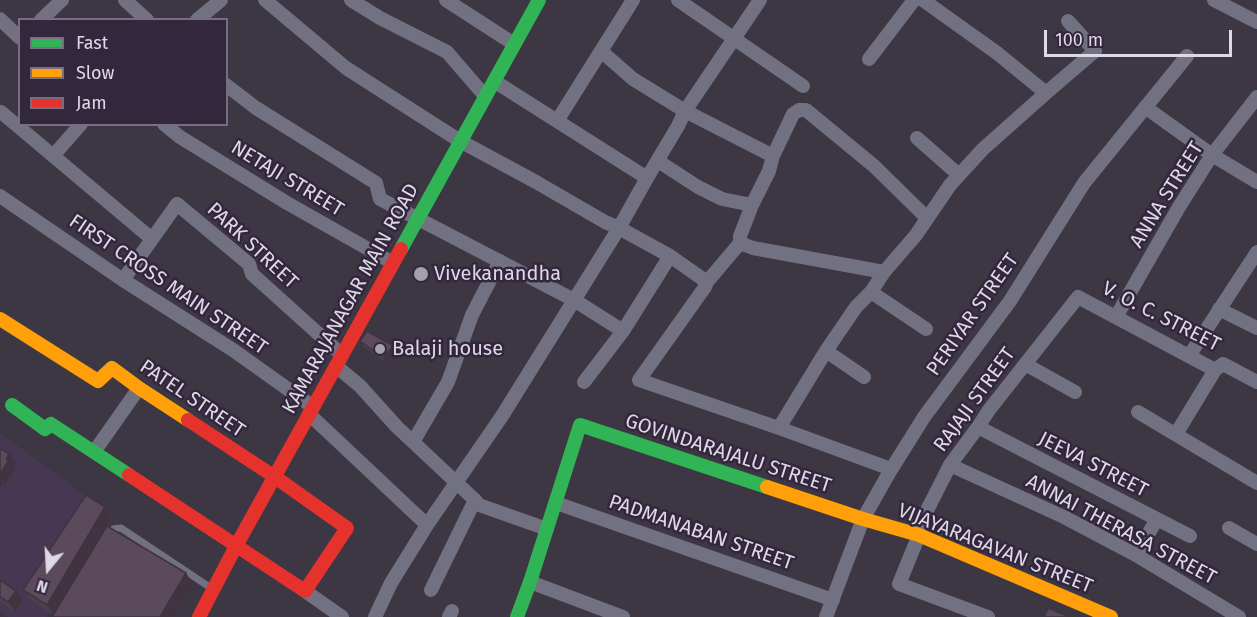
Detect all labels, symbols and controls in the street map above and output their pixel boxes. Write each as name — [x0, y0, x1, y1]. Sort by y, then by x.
legend — [18, 18, 228, 126]
scale bar — [1047, 18, 1234, 56]
text: 100 m — [1055, 29, 1103, 51]
text: Fast — [76, 32, 108, 54]
text: Slow — [76, 62, 114, 84]
text: Jam — [76, 92, 107, 114]
street label: NETAJI STREET — [226, 136, 348, 222]
street label: ANNA STREET — [1125, 138, 1209, 252]
street label: KAMARAJANAGAR MAIN ROAD — [278, 180, 424, 418]
street label: PARK STREET — [202, 198, 302, 294]
street label: FIRST CROSS MAIN STREET — [64, 210, 272, 360]
street label: PERIYAR STREET — [922, 249, 1024, 381]
place label: Vivekanandha — [434, 262, 561, 286]
marker: Vivekanandha — [412, 265, 430, 283]
street label: V. O. C. STREET — [1098, 277, 1224, 357]
place label: Balaji house — [392, 337, 503, 361]
marker: Balaji house — [373, 342, 387, 356]
street label: RAJAJI STREET — [929, 343, 1021, 457]
street label: PATEL STREET — [135, 355, 249, 443]
street label: GOVINDARAJALU STREET — [622, 409, 834, 499]
street label: JEEVA STREET — [1034, 427, 1152, 503]
street label: ANNAI THERASA STREET — [1022, 470, 1220, 590]
street label: PADMANABAN STREET — [605, 490, 797, 576]
street label: VIJAYARAGAVAN STREET — [894, 499, 1096, 599]
north arrow — [18, 539, 78, 599]
text: N — [34, 576, 50, 597]

